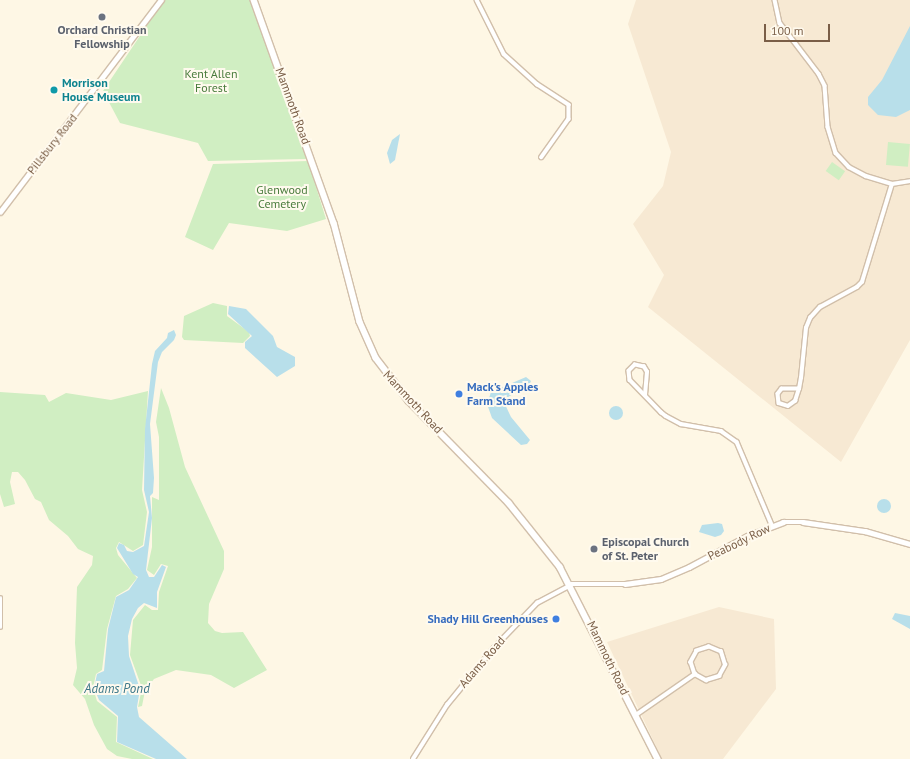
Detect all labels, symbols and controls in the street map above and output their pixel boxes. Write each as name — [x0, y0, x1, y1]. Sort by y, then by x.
marker: Orchard Christian Fellowship — [97, 12, 107, 22]
scale bar — [766, 16, 832, 42]
place label: Orchard Christian Fellowship — [57, 23, 147, 51]
text: 100 m — [771, 23, 804, 38]
street label: Mammoth Road — [272, 66, 314, 146]
park label: Kent Allen Forest — [184, 67, 238, 95]
place label: Morrison House Museum — [62, 76, 140, 104]
marker: Morrison House Museum — [49, 85, 59, 95]
street label: Pillsbury Road — [24, 111, 80, 177]
park label: Glenwood Cemetery — [256, 183, 308, 211]
street label: Mammoth Road — [380, 368, 446, 436]
place label: Mack's Apples Farm Stand — [467, 380, 539, 408]
marker: Mack's Apples Farm Stand — [454, 389, 464, 399]
street label: Peabody Row — [705, 521, 773, 563]
place label: Episcopal Church of St. Peter — [602, 535, 689, 563]
marker: Episcopal Church of St. Peter — [589, 544, 599, 554]
place label: Shady Hill Greenhouses — [427, 612, 548, 626]
marker: Shady Hill Greenhouses — [551, 614, 561, 624]
street label: Mammoth Road — [584, 619, 632, 697]
street label: Adams Road — [456, 634, 508, 690]
water label: Adams Pond — [84, 681, 150, 697]

